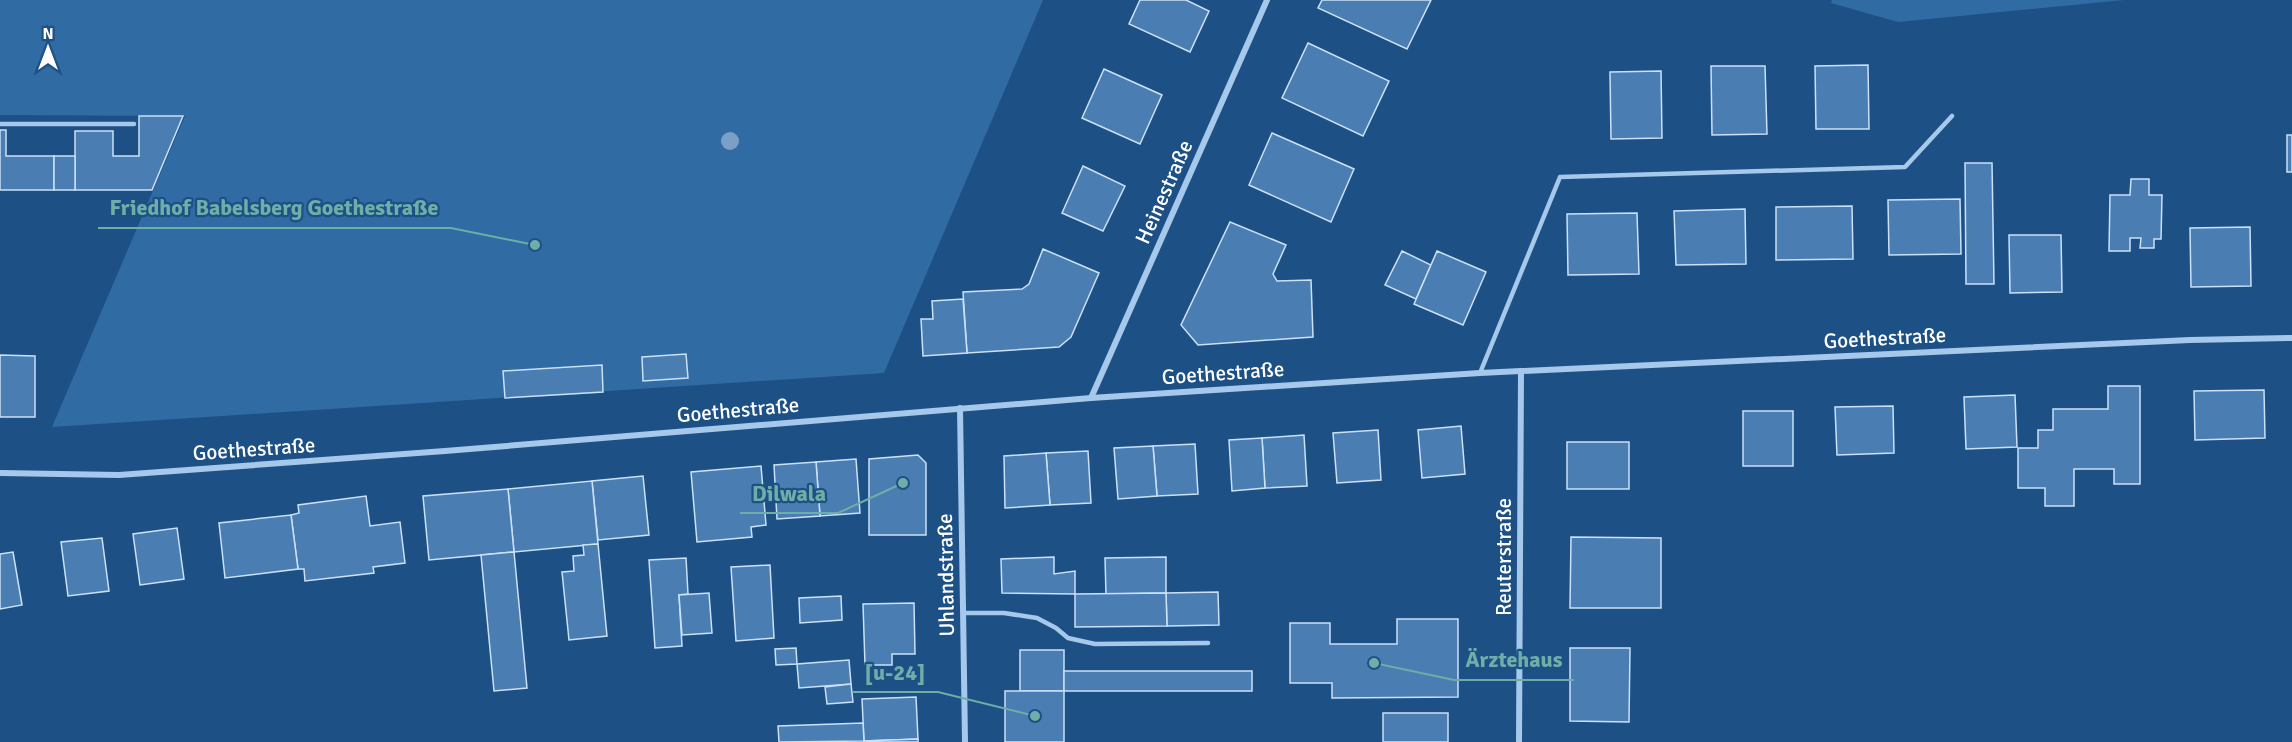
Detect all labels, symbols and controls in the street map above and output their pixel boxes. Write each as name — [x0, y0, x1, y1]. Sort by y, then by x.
north arrow — [18, 18, 78, 78]
text: N — [42, 24, 54, 44]
street label: Heinestraße — [1130, 136, 1198, 248]
callout: Friedhof Babelsberg Goethestraße — [98, 188, 451, 228]
text: Friedhof Babelsberg Goethestraße — [110, 194, 439, 221]
street label: Goethestraße — [1823, 322, 1947, 354]
street label: Goethestraße — [1161, 356, 1285, 390]
street label: Goethestraße — [676, 392, 800, 428]
street label: Goethestraße — [192, 432, 316, 466]
callout: Dilwala — [740, 473, 838, 513]
text: Dilwala — [752, 480, 826, 507]
street label: Reuterstraße — [1491, 498, 1517, 616]
street label: Uhlandstraße — [932, 513, 960, 637]
callout: Ärztehaus — [1454, 640, 1574, 680]
text: Ärztehaus — [1466, 646, 1563, 673]
callout: [u-24] — [853, 652, 938, 692]
text: [u-24] — [864, 659, 926, 686]

